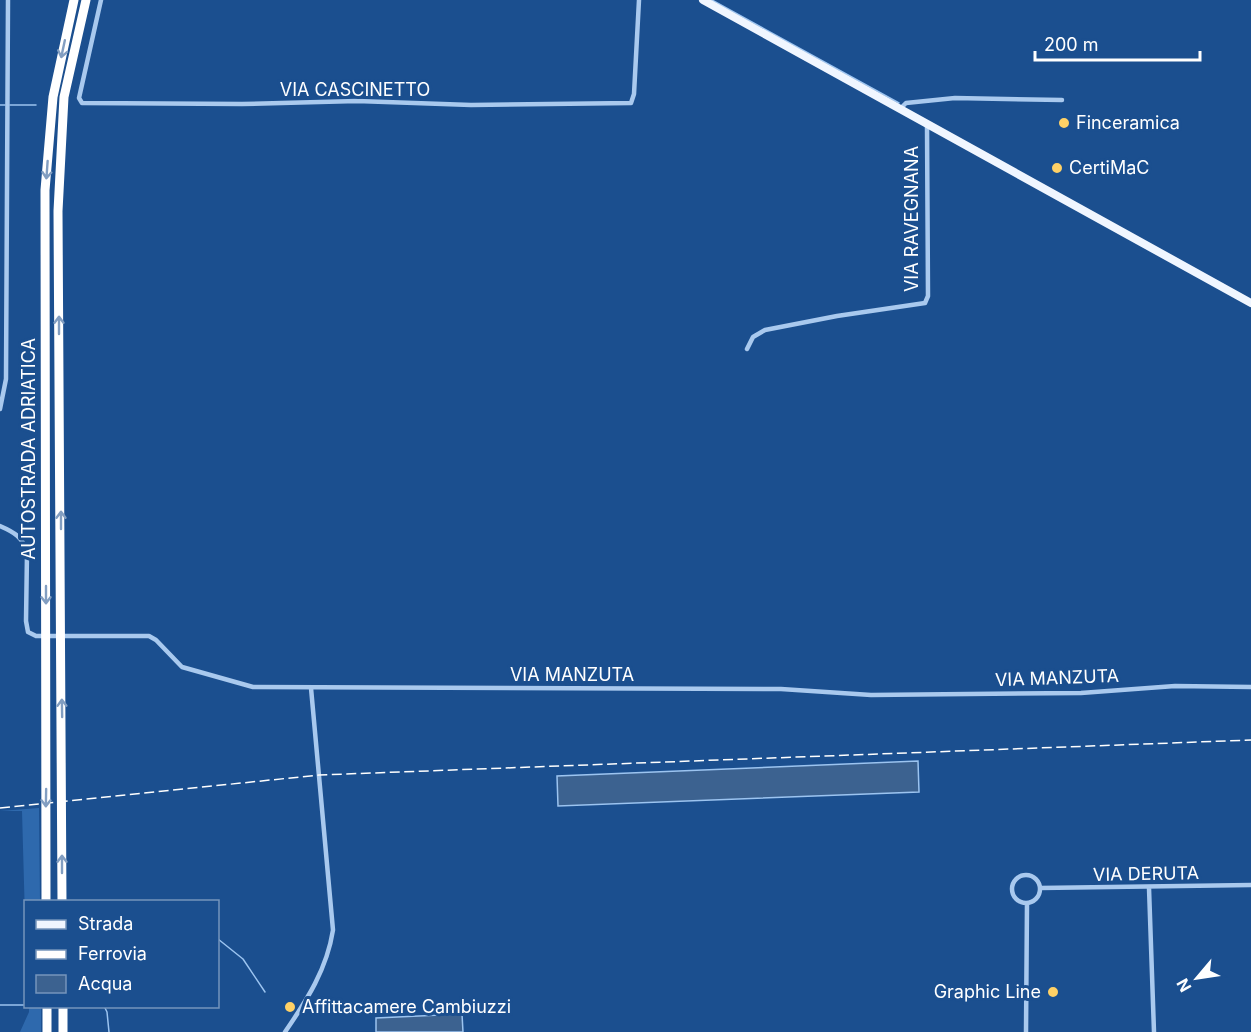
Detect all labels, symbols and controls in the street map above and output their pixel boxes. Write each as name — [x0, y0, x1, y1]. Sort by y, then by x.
scale bar — [1035, 24, 1200, 62]
text: 200 m — [1044, 34, 1099, 55]
one-way arrow — [57, 39, 69, 58]
street label: VIA CASCINETTO — [280, 79, 430, 100]
place label: Finceramica — [1076, 112, 1180, 133]
marker: Finceramica — [1057, 116, 1071, 130]
street label: VIA RAVEGNANA — [901, 146, 922, 292]
place label: CertiMaC — [1069, 157, 1149, 178]
one-way arrow — [41, 159, 52, 179]
marker: CertiMaC — [1050, 161, 1064, 175]
one-way arrow — [53, 316, 65, 336]
street label: AUTOSTRADA ADRIATICA — [18, 338, 39, 560]
one-way arrow — [55, 511, 66, 531]
one-way arrow — [40, 585, 52, 605]
street label: VIA MANZUTA — [510, 664, 634, 685]
street label: VIA MANZUTA — [995, 665, 1119, 690]
one-way arrow — [56, 699, 68, 719]
one-way arrow — [40, 787, 52, 807]
one-way arrow — [56, 854, 68, 874]
street label: VIA DERUTA — [1093, 862, 1199, 885]
legend — [24, 900, 219, 1008]
text: Strada — [78, 913, 133, 934]
text: Ferrovia — [78, 943, 147, 964]
north arrow — [1167, 948, 1227, 1008]
text: Acqua — [78, 973, 132, 994]
text: N — [1172, 975, 1196, 995]
place label: Graphic Line — [934, 981, 1041, 1002]
marker: Graphic Line — [1046, 985, 1060, 999]
place label: Affittacamere Cambiuzzi — [302, 996, 511, 1017]
marker: Affittacamere Cambiuzzi — [283, 1000, 297, 1014]

